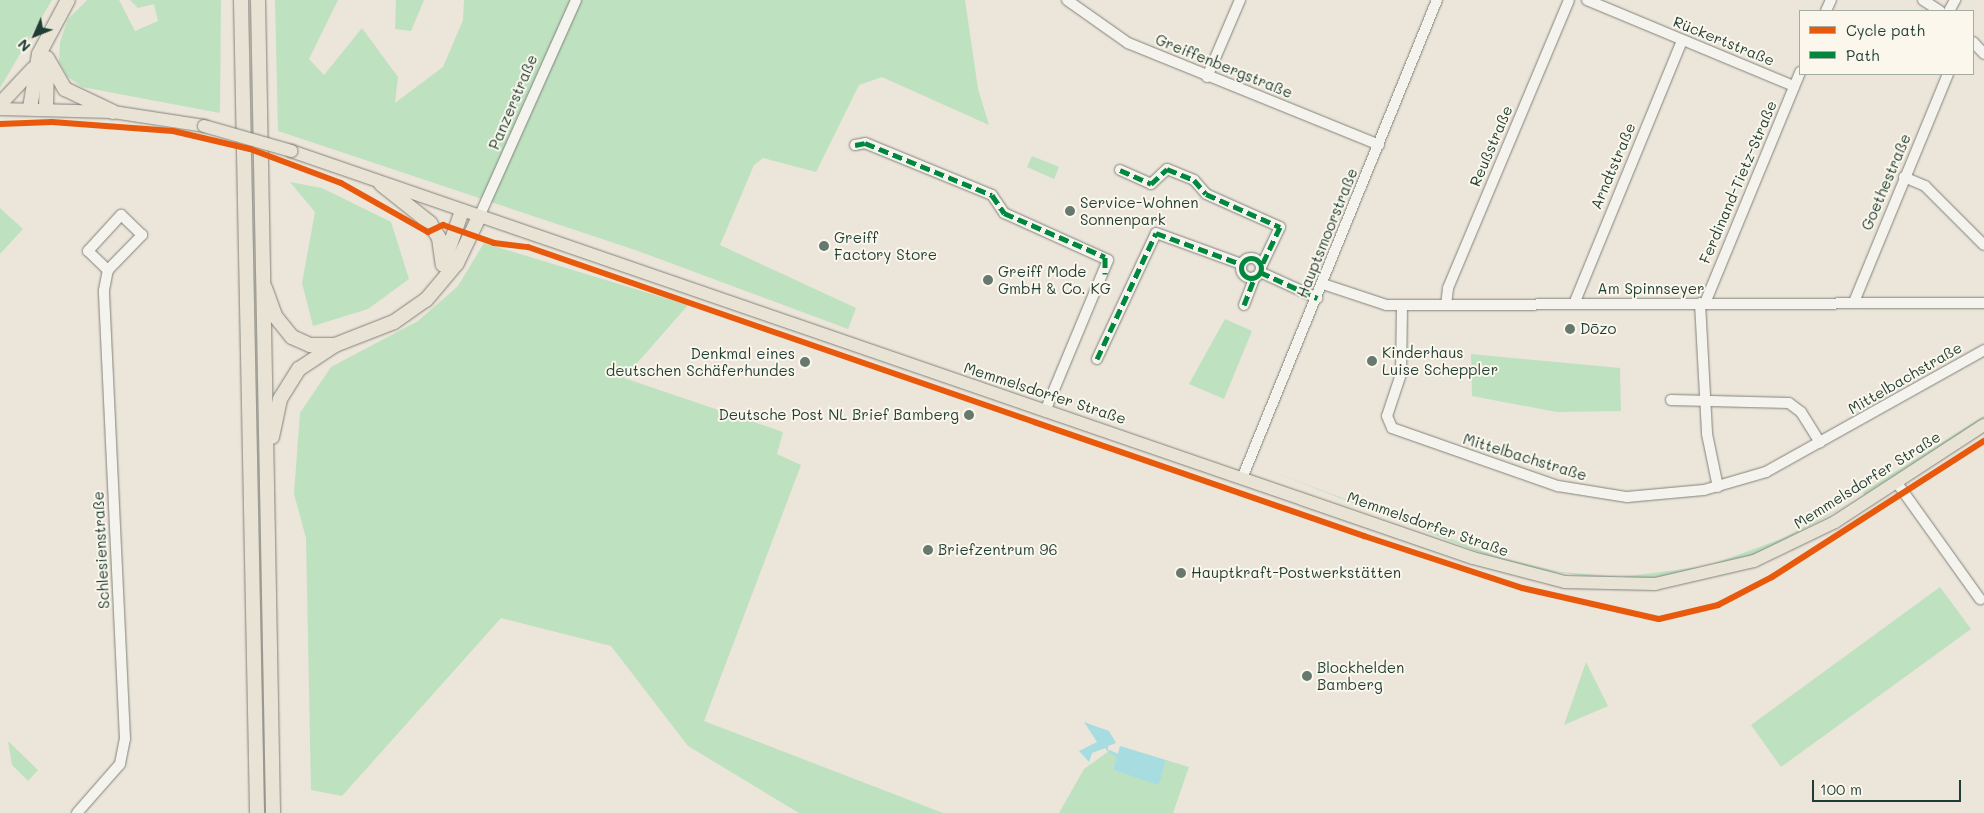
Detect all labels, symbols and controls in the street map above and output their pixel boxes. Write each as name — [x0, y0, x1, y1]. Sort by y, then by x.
north arrow — [10, 10, 60, 60]
legend — [1799, 10, 1974, 75]
street label: Rückertstraße — [1671, 13, 1777, 69]
text: Cycle path — [1846, 20, 1925, 40]
street label: Greiffenbergstraße — [1153, 30, 1295, 102]
text: N — [13, 35, 34, 56]
text: Path — [1846, 45, 1880, 65]
street label: Panzerstraße — [485, 52, 541, 152]
street label: Ferdinand-Tietz-Straße — [1695, 98, 1781, 266]
street label: Reußstraße — [1466, 103, 1516, 189]
street label: Arndtstraße — [1587, 120, 1639, 212]
street label: Goethestraße — [1858, 131, 1914, 233]
street label: Hauptsmoorstraße — [1293, 166, 1361, 300]
place label: Service-Wohnen Sonnenpark — [1080, 193, 1199, 228]
marker: Service-Wohnen Sonnenpark — [1064, 205, 1076, 217]
place label: Greiff Factory Store — [834, 228, 937, 263]
marker: Greiff Factory Store — [818, 240, 830, 252]
place label: Greiff Mode GmbH & Co. KG — [998, 262, 1111, 297]
marker: Greiff Mode GmbH & Co. KG — [982, 274, 994, 286]
street label: Am Spinnseyer — [1597, 280, 1705, 298]
place label: Dōzo — [1580, 320, 1616, 338]
marker: Dōzo — [1564, 323, 1576, 335]
street label: Mittelbachstraße — [1845, 338, 1965, 418]
place label: Kinderhaus Luise Scheppler — [1382, 343, 1498, 378]
place label: Denkmal eines deutschen Schäferhundes — [606, 344, 795, 379]
marker: Kinderhaus Luise Scheppler — [1366, 355, 1378, 367]
marker: Denkmal eines deutschen Schäferhundes — [799, 356, 811, 368]
street label: Memmelsdorfer Straße — [962, 358, 1128, 428]
place label: Deutsche Post NL Brief Bamberg — [718, 406, 959, 424]
marker: Deutsche Post NL Brief Bamberg — [963, 409, 975, 421]
street label: Memmelsdorfer Straße — [1790, 427, 1944, 533]
street label: Mittelbachstraße — [1461, 430, 1589, 484]
street label: Memmelsdorfer Straße — [1345, 488, 1511, 560]
street label: Schlesienstraße — [89, 491, 113, 609]
place label: Briefzentrum 96 — [938, 541, 1058, 559]
marker: Briefzentrum 96 — [922, 544, 934, 556]
place label: Hauptkraft-Postwerkstätten — [1191, 564, 1401, 582]
marker: Hauptkraft-Postwerkstätten — [1175, 567, 1187, 579]
place label: Blockhelden Bamberg — [1317, 658, 1404, 693]
marker: Blockhelden Bamberg — [1301, 670, 1313, 682]
scale bar — [1814, 770, 1963, 802]
text: 100 m — [1820, 779, 1862, 799]

